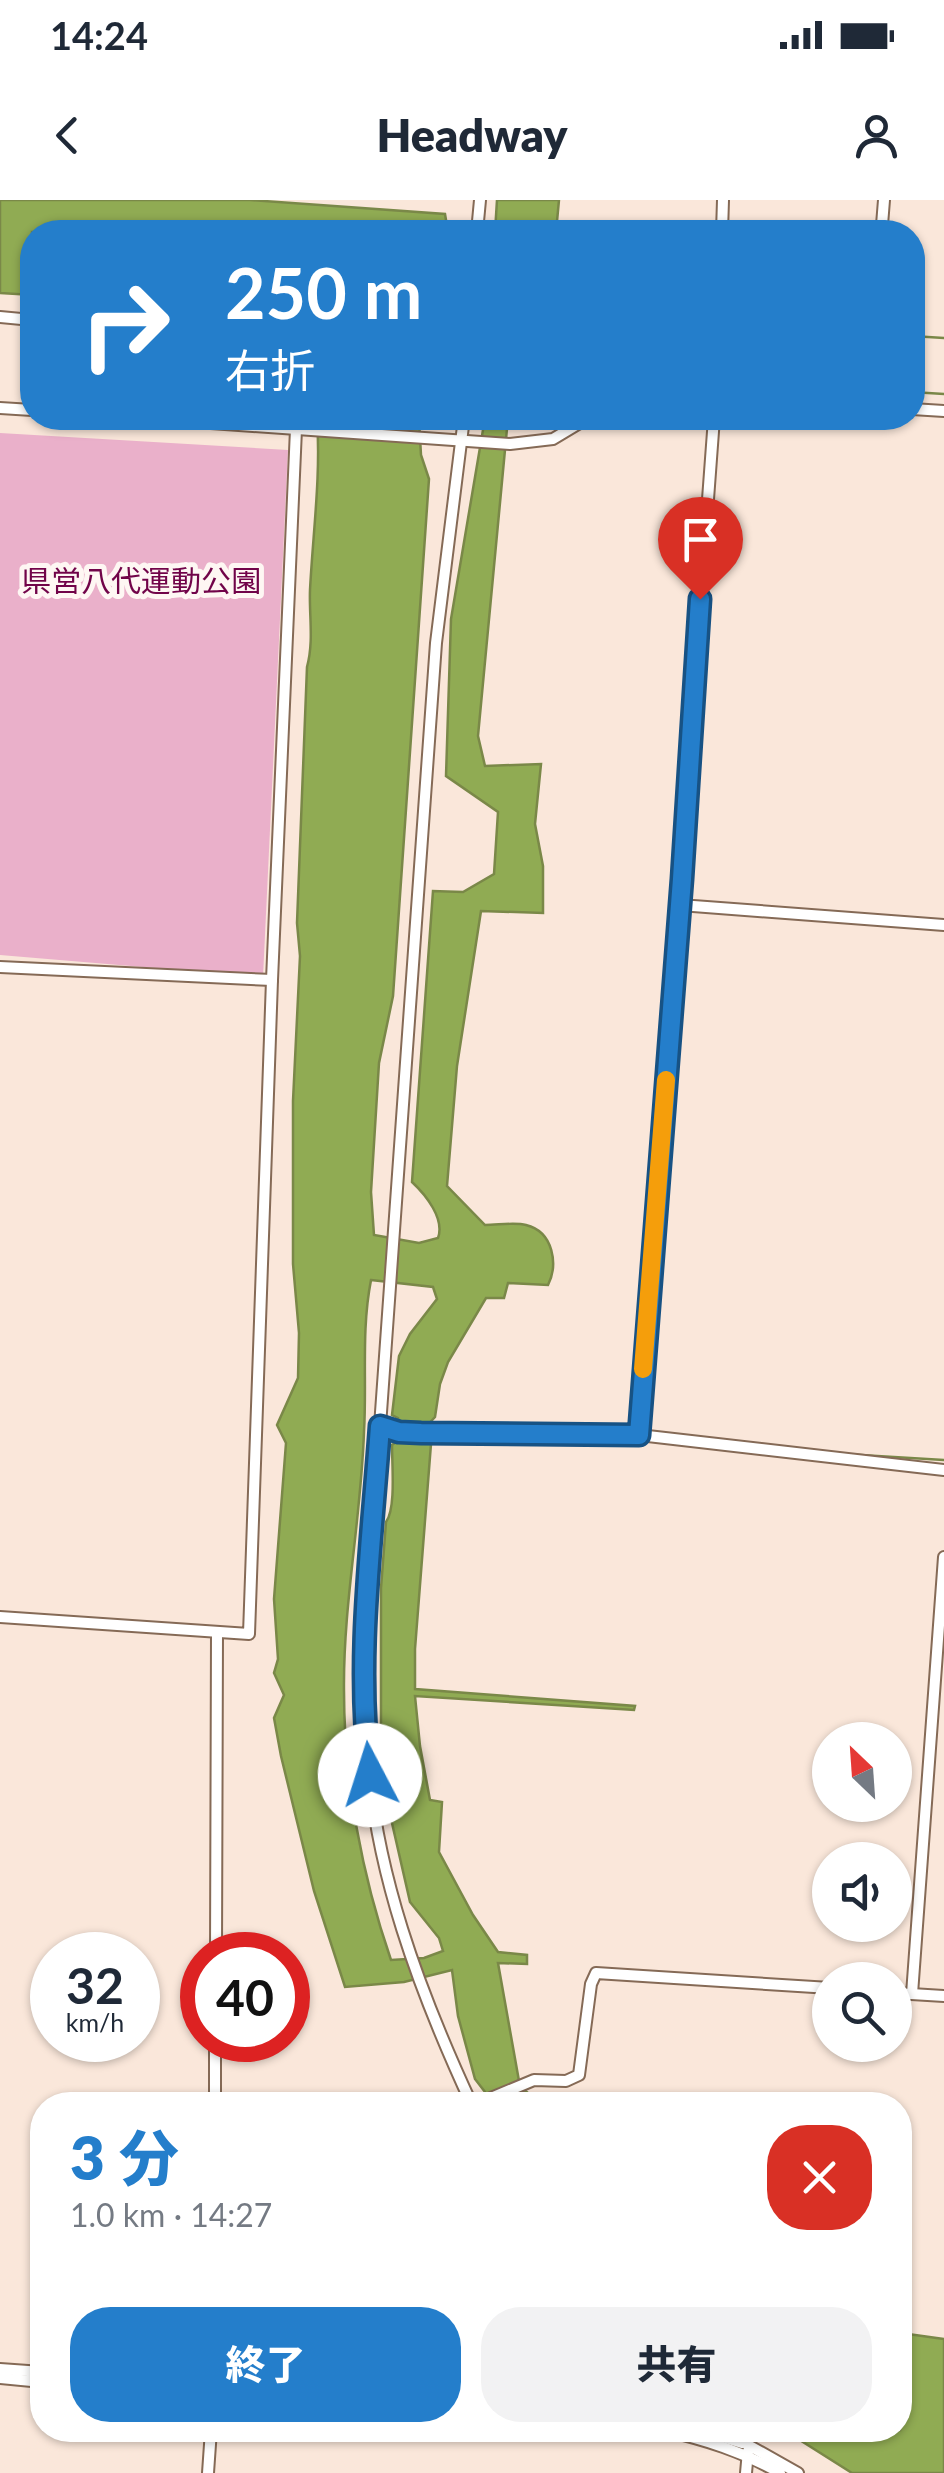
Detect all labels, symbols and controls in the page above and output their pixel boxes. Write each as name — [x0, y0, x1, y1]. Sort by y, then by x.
text: 14:24 — [50, 12, 148, 58]
icon: back — [40, 108, 95, 163]
text: Headway — [377, 108, 567, 162]
icon: person — [849, 108, 904, 163]
text: 250 m — [225, 250, 422, 334]
icon: right — [60, 260, 190, 390]
text: 右折 — [225, 343, 315, 397]
pin — [658, 497, 743, 600]
icon: arrive — [673, 512, 728, 567]
park label: 県営八代運動公園 — [21, 562, 261, 598]
north arrow — [812, 1722, 912, 1822]
map controls — [812, 1722, 912, 2062]
position arrow — [318, 1723, 422, 1827]
button: sound — [812, 1842, 912, 1942]
speed limit sign: 40 — [180, 1932, 310, 2062]
text: 32 — [66, 1955, 124, 2015]
button: search — [812, 1962, 912, 2062]
text: km/h — [66, 2007, 124, 2037]
text: 3 分 — [70, 2121, 179, 2193]
button: close — [767, 2125, 872, 2230]
text: 1.0 km · 14:27 — [70, 2195, 272, 2234]
button: 終了 — [70, 2307, 461, 2422]
button: 共有 — [481, 2307, 872, 2422]

